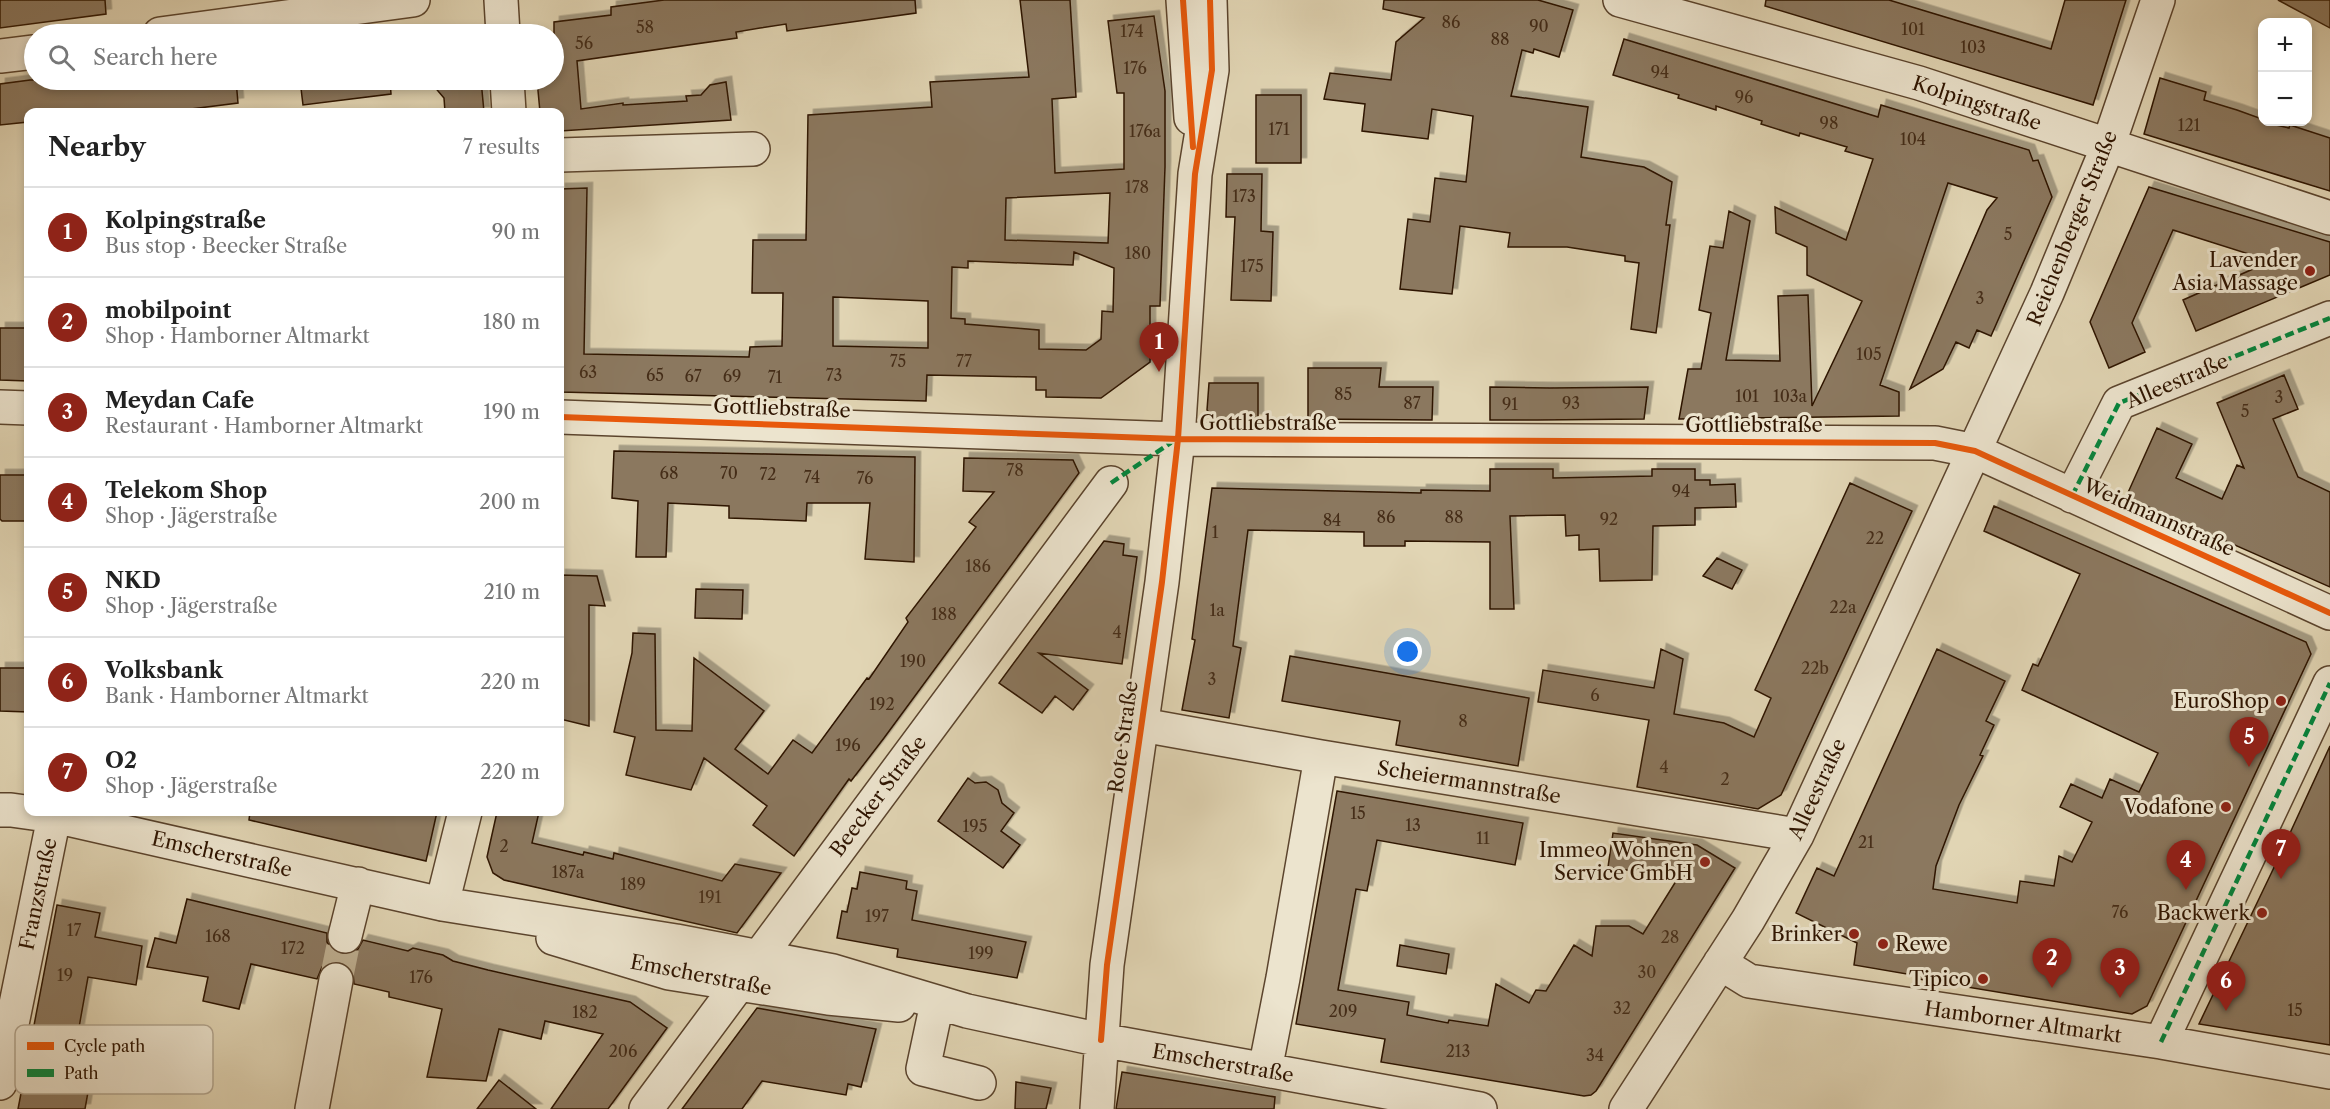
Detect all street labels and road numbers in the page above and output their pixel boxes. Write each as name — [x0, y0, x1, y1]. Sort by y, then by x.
street label: Kolpingstraße — [1909, 71, 2045, 135]
street label: Reichenberger Straße — [2022, 127, 2122, 329]
street label: Alleestraße — [2121, 349, 2232, 414]
street label: Gottliebstraße — [713, 394, 851, 422]
street label: Gottliebstraße — [1199, 411, 1337, 435]
street label: Gottliebstraße — [1685, 413, 1823, 437]
street label: Weidmannstraße — [2079, 472, 2239, 561]
street label: Rote Straße — [1103, 679, 1143, 795]
street label: Beecker Straße — [825, 731, 931, 861]
street label: Alleestraße — [1783, 735, 1851, 844]
street label: Scheiermannstraße — [1375, 756, 1563, 808]
street label: Emscherstraße — [149, 826, 295, 882]
street label: Franzstraße — [14, 836, 62, 952]
street label: Emscherstraße — [628, 950, 774, 1000]
street label: Hamborner Altmarkt — [1923, 996, 2123, 1048]
street label: Emscherstraße — [1150, 1039, 1296, 1087]

